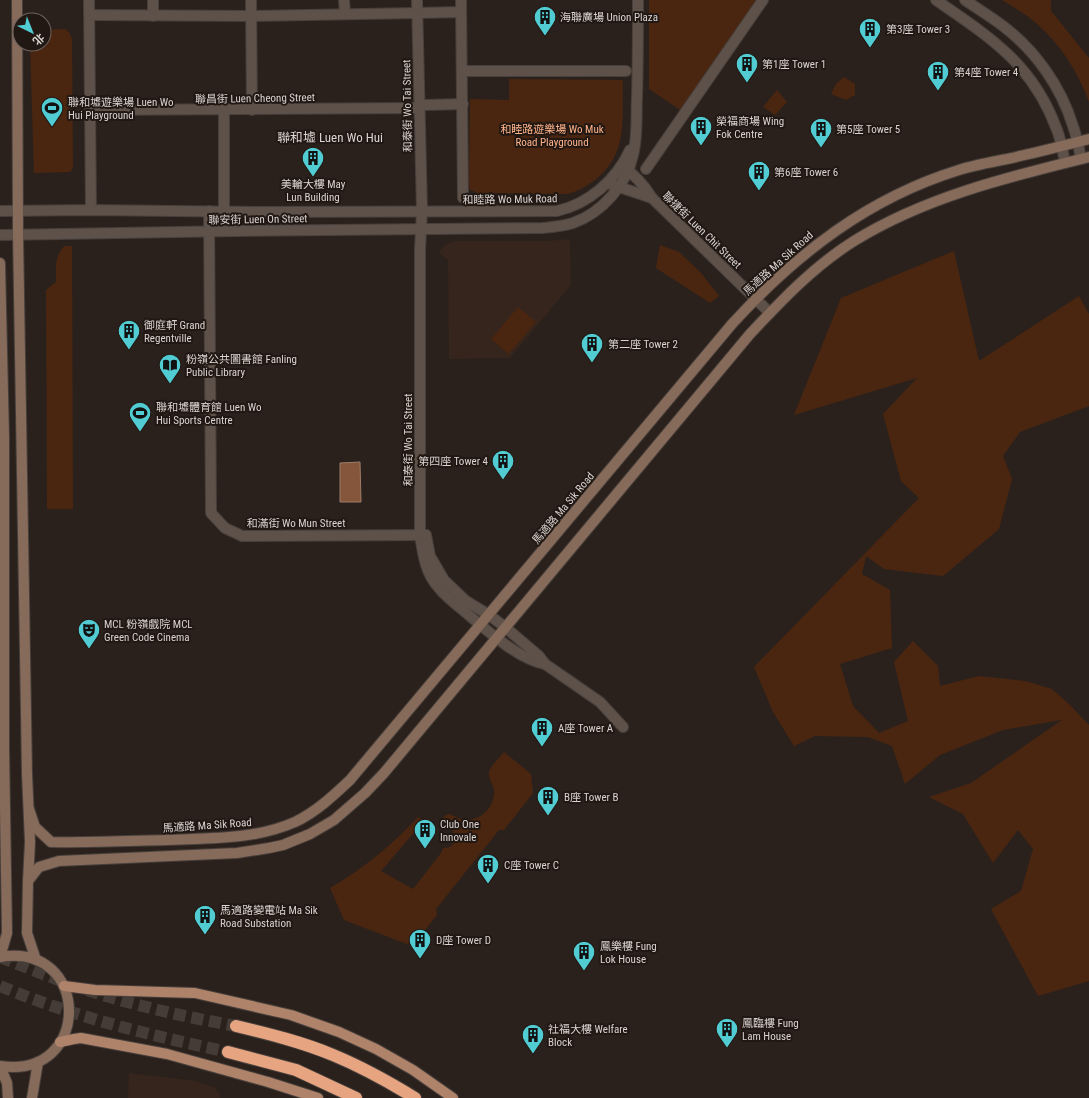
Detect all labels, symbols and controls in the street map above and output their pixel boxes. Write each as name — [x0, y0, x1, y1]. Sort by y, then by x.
building icon: 海聯廣場 Union Plaza — [532, 4, 558, 37]
place label: 海聯廣場 Union Plaza — [560, 11, 658, 24]
north arrow — [12, 12, 52, 52]
building icon: 第3座 Tower 3 — [857, 16, 883, 49]
place label: 第3座 Tower 3 — [886, 23, 950, 36]
text: 北 — [30, 30, 47, 47]
building icon: 第1座 Tower 1 — [734, 51, 760, 84]
place label: 第1座 Tower 1 — [762, 58, 826, 71]
street label: 和泰街 Wo Tai Street — [400, 59, 415, 152]
building icon: 第4座 Tower 4 — [925, 59, 951, 92]
place label: 第4座 Tower 4 — [954, 66, 1019, 79]
street label: 聯昌街 Luen Cheong Street — [195, 91, 315, 106]
sports icon: 聯和墟遊樂場 Luen Wo Hui Playground — [39, 95, 65, 128]
place label: 聯和墟遊樂場 Luen Wo Hui Playground — [68, 96, 174, 122]
building icon: 榮福商場 Wing Fok Centre — [688, 114, 714, 147]
place label: 榮福商場 Wing Fok Centre — [716, 115, 784, 141]
building icon: 第5座 Tower 5 — [808, 116, 834, 149]
park label: 和睦路遊樂場 Wo Muk Road Playground — [500, 123, 604, 149]
place label: 第5座 Tower 5 — [836, 123, 900, 136]
district label: 聯和墟 Luen Wo Hui — [277, 130, 383, 145]
building icon: 美輪大樓 May Lun Building — [300, 145, 326, 178]
building icon: 第6座 Tower 6 — [746, 159, 772, 192]
place label: 第6座 Tower 6 — [774, 166, 838, 179]
place label: 美輪大樓 May Lun Building — [281, 178, 346, 204]
street label: 聯捷街 Luen Chit Street — [660, 189, 744, 271]
street label: 和睦路 Wo Muk Road — [462, 192, 558, 207]
street label: 聯安街 Luen On Street — [208, 212, 308, 227]
street label: 馬適路 Ma Sik Road — [741, 229, 816, 298]
building icon: 御庭軒 Grand Regentville — [116, 318, 142, 351]
place label: 御庭軒 Grand Regentville — [143, 319, 205, 345]
building icon: 第二座 Tower 2 — [579, 331, 605, 364]
place label: 第二座 Tower 2 — [608, 338, 678, 351]
library icon: 粉嶺公共圖書館 Fanling Public Library — [157, 352, 183, 385]
place label: 粉嶺公共圖書館 Fanling Public Library — [186, 353, 297, 379]
street label: 和泰街 Wo Tai Street — [402, 394, 415, 486]
sports icon: 聯和墟體育館 Luen Wo Hui Sports Centre — [127, 400, 153, 433]
place label: 聯和墟體育館 Luen Wo Hui Sports Centre — [156, 401, 262, 427]
building icon: 第四座 Tower 4 — [490, 448, 516, 481]
place label: 第四座 Tower 4 — [418, 455, 489, 468]
street label: 馬適路 Ma Sik Road — [530, 470, 597, 547]
street label: 和滿街 Wo Mun Street — [246, 517, 346, 530]
theatre icon: MCL 粉嶺戲院 MCL Green Code Cinema — [76, 617, 102, 650]
place label: MCL 粉嶺戲院 MCL Green Code Cinema — [104, 618, 193, 644]
building icon: A座 Tower A — [529, 715, 555, 748]
place label: A座 Tower A — [558, 722, 614, 735]
building icon: B座 Tower B — [535, 784, 561, 817]
place label: B座 Tower B — [564, 791, 618, 804]
street label: 馬適路 Ma Sik Road — [162, 816, 252, 835]
building icon: Club One Innovale — [412, 817, 438, 850]
place label: Club One Innovale — [440, 818, 479, 844]
building icon: C座 Tower C — [475, 852, 501, 885]
place label: C座 Tower C — [504, 859, 559, 872]
building icon: 馬適路變電站 Ma Sik Road Substation — [192, 903, 218, 936]
place label: 馬適路變電站 Ma Sik Road Substation — [220, 904, 318, 930]
building icon: D座 Tower D — [407, 927, 433, 960]
place label: D座 Tower D — [436, 934, 491, 947]
building icon: 鳳樂樓 Fung Lok House — [571, 939, 597, 972]
place label: 鳳樂樓 Fung Lok House — [600, 940, 657, 966]
building icon: 鳳臨樓 Fung Lam House — [714, 1016, 740, 1049]
place label: 鳳臨樓 Fung Lam House — [742, 1017, 799, 1043]
building icon: 社福大樓 Welfare Block — [520, 1022, 546, 1055]
place label: 社福大樓 Welfare Block — [548, 1023, 628, 1049]

